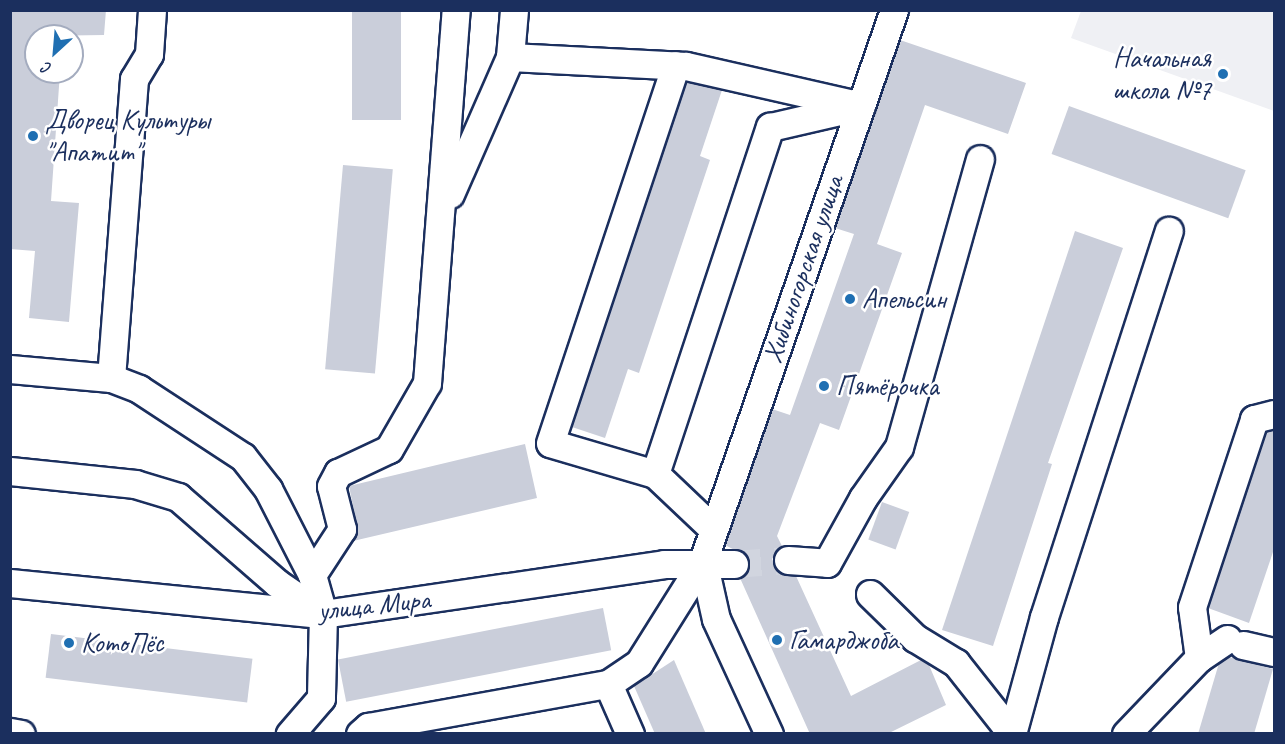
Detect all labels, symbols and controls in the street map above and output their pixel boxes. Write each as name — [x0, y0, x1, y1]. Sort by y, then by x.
north arrow — [24, 24, 84, 84]
place label: Начальная школа №7 — [1112, 41, 1211, 107]
text: С — [39, 58, 55, 79]
marker: Начальная школа №7 — [1216, 67, 1230, 81]
place label: Дворец Культуры "Апатит" — [45, 103, 209, 169]
marker: Дворец Культуры "Апатит" — [26, 129, 40, 143]
street label: Хибиногорская улица — [755, 171, 851, 367]
place label: Апельсин — [862, 282, 946, 316]
marker: Апельсин — [843, 292, 857, 306]
place label: Пятёрочка — [836, 369, 939, 403]
marker: Пятёрочка — [817, 379, 831, 393]
street label: улица Мира — [316, 582, 432, 628]
place label: Гамарджоба — [789, 623, 898, 657]
place label: КотоПёс — [81, 626, 163, 660]
marker: Гамарджоба — [770, 633, 784, 647]
marker: КотоПёс — [62, 636, 76, 650]

